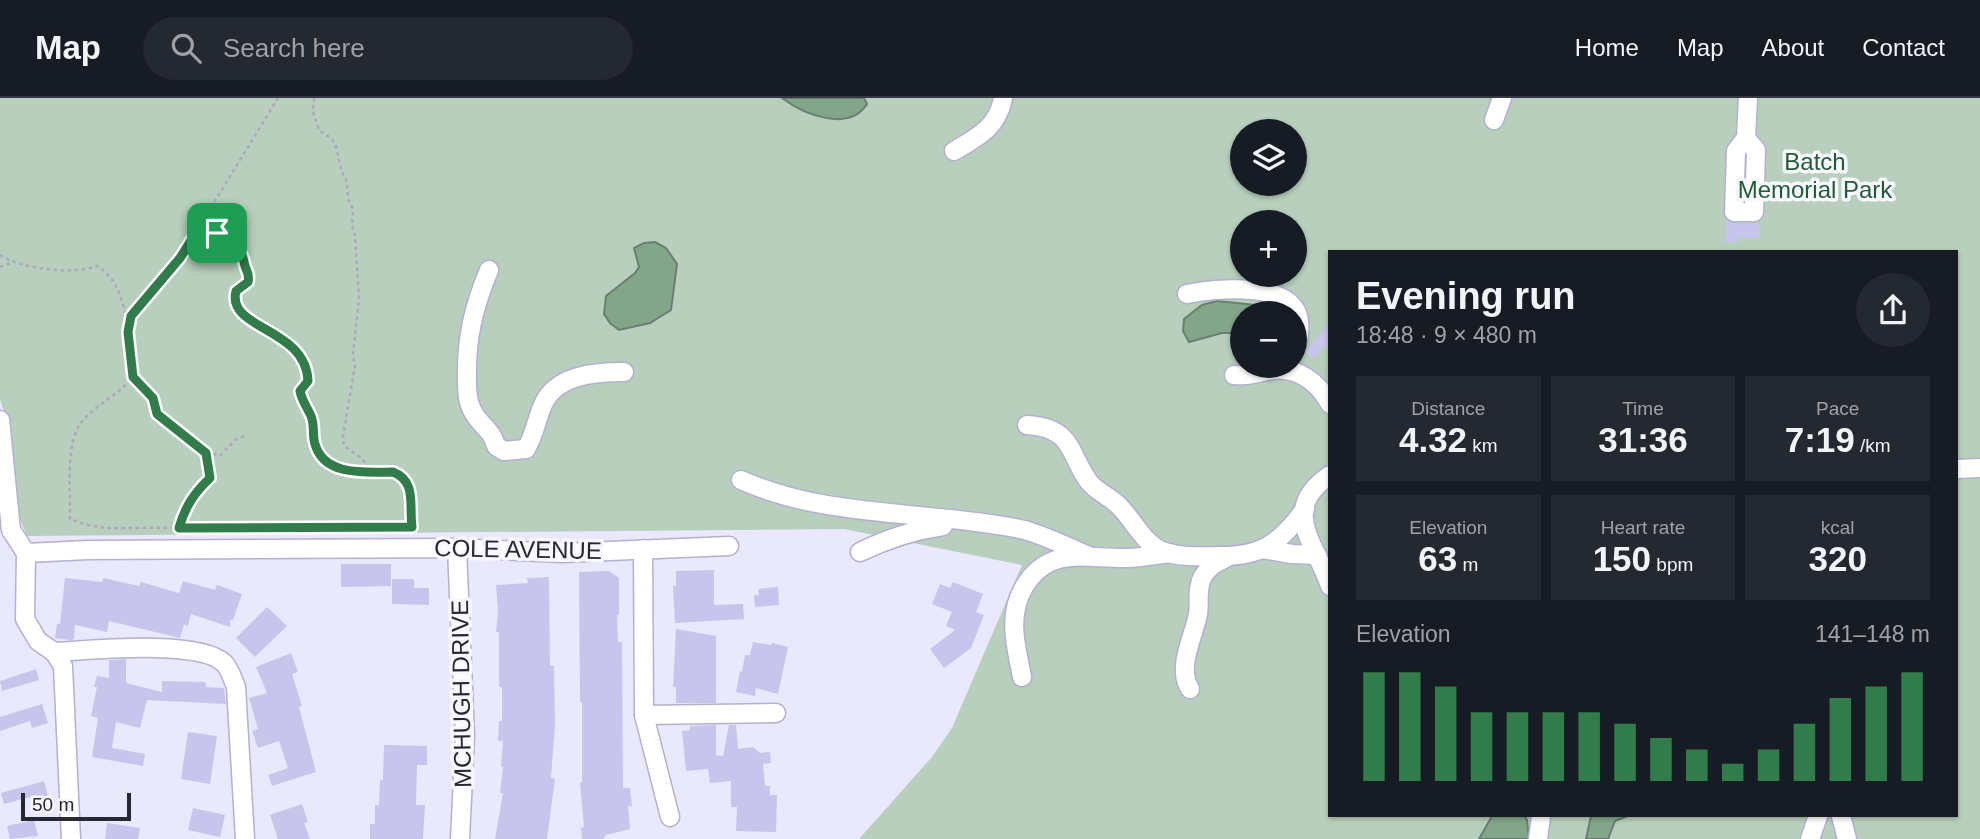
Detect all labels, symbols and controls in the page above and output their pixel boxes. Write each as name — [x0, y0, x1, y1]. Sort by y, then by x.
search box — [143, 17, 633, 80]
text: Map — [35, 29, 101, 66]
icon: search — [167, 29, 205, 67]
text: Search here — [223, 33, 365, 63]
text: Home — [1575, 34, 1639, 61]
text: Map — [1677, 34, 1724, 61]
text: About — [1762, 34, 1824, 61]
text: Contact — [1862, 34, 1945, 61]
map controls — [1230, 119, 1307, 378]
button: layers — [1230, 119, 1307, 196]
park label: Batch Memorial Park — [1738, 148, 1893, 203]
pin — [187, 203, 247, 263]
button: + — [1230, 210, 1307, 287]
icon: arrive — [198, 214, 236, 252]
button: share — [1856, 273, 1930, 347]
text: Evening run — [1356, 275, 1576, 317]
button: − — [1230, 301, 1307, 378]
text: 18:48 · 9 × 480 m — [1356, 322, 1537, 348]
text: Distance — [1411, 398, 1485, 419]
text: Time — [1622, 398, 1664, 419]
text: Pace — [1816, 398, 1859, 419]
text: 4.32 — [1399, 420, 1467, 459]
text: 31:36 — [1598, 420, 1688, 459]
text: 7:19 — [1785, 420, 1855, 459]
text: km — [1467, 435, 1498, 456]
text: /km — [1855, 435, 1891, 456]
text: Elevation — [1409, 517, 1487, 538]
text: Heart rate — [1601, 517, 1685, 538]
text: kcal — [1821, 517, 1855, 538]
street label: COLE AVENUE — [434, 534, 602, 564]
text: 63 — [1418, 539, 1457, 578]
text: 150 — [1593, 539, 1651, 578]
text: 320 — [1808, 539, 1867, 578]
text: m — [1457, 554, 1478, 575]
text: bpm — [1651, 554, 1693, 575]
street label: MCHUGH DRIVE — [446, 600, 476, 788]
text: Elevation — [1356, 621, 1451, 647]
text: 141–148 m — [1815, 621, 1930, 647]
scale bar — [21, 790, 131, 822]
text: 50 m — [32, 794, 74, 815]

